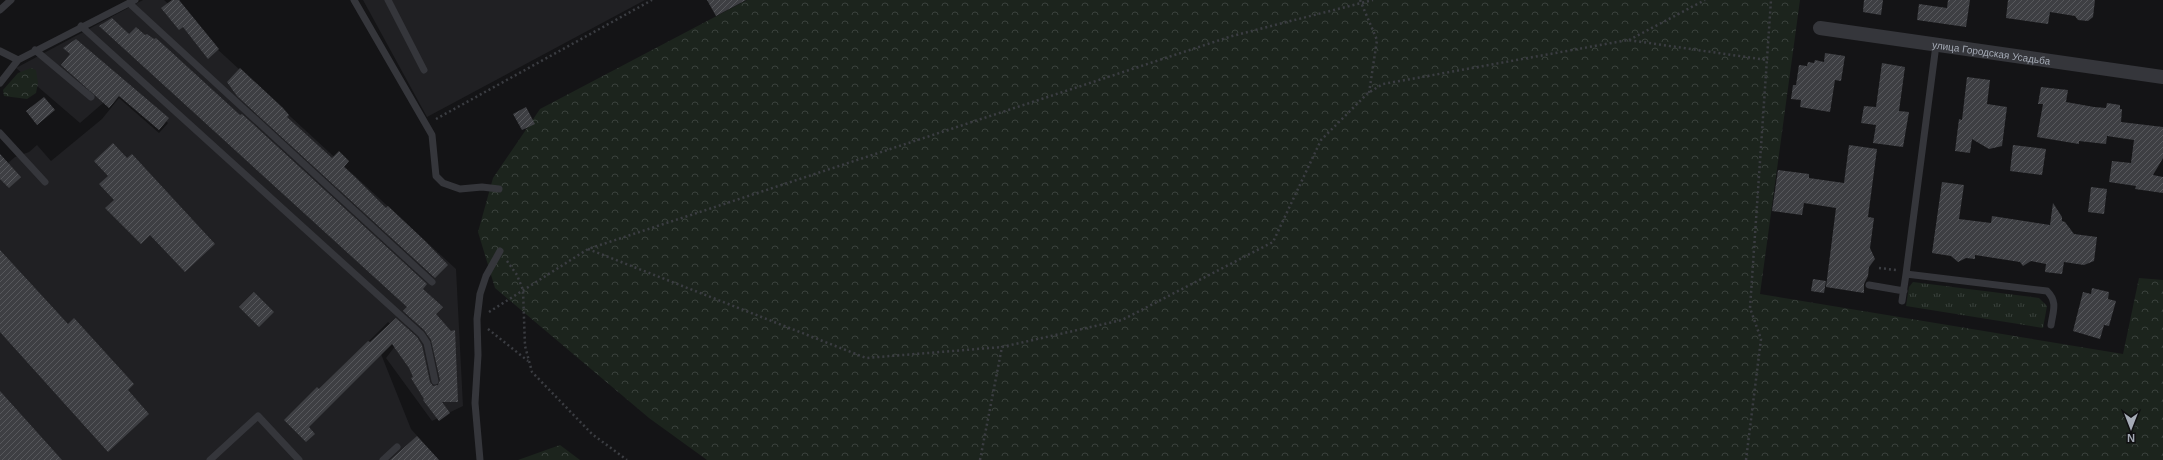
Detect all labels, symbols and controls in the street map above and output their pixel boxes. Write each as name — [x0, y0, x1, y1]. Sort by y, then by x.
street label: улица Городская Усадьба — [1931, 39, 2051, 67]
north arrow — [2111, 408, 2151, 448]
text: N — [2127, 432, 2135, 444]

